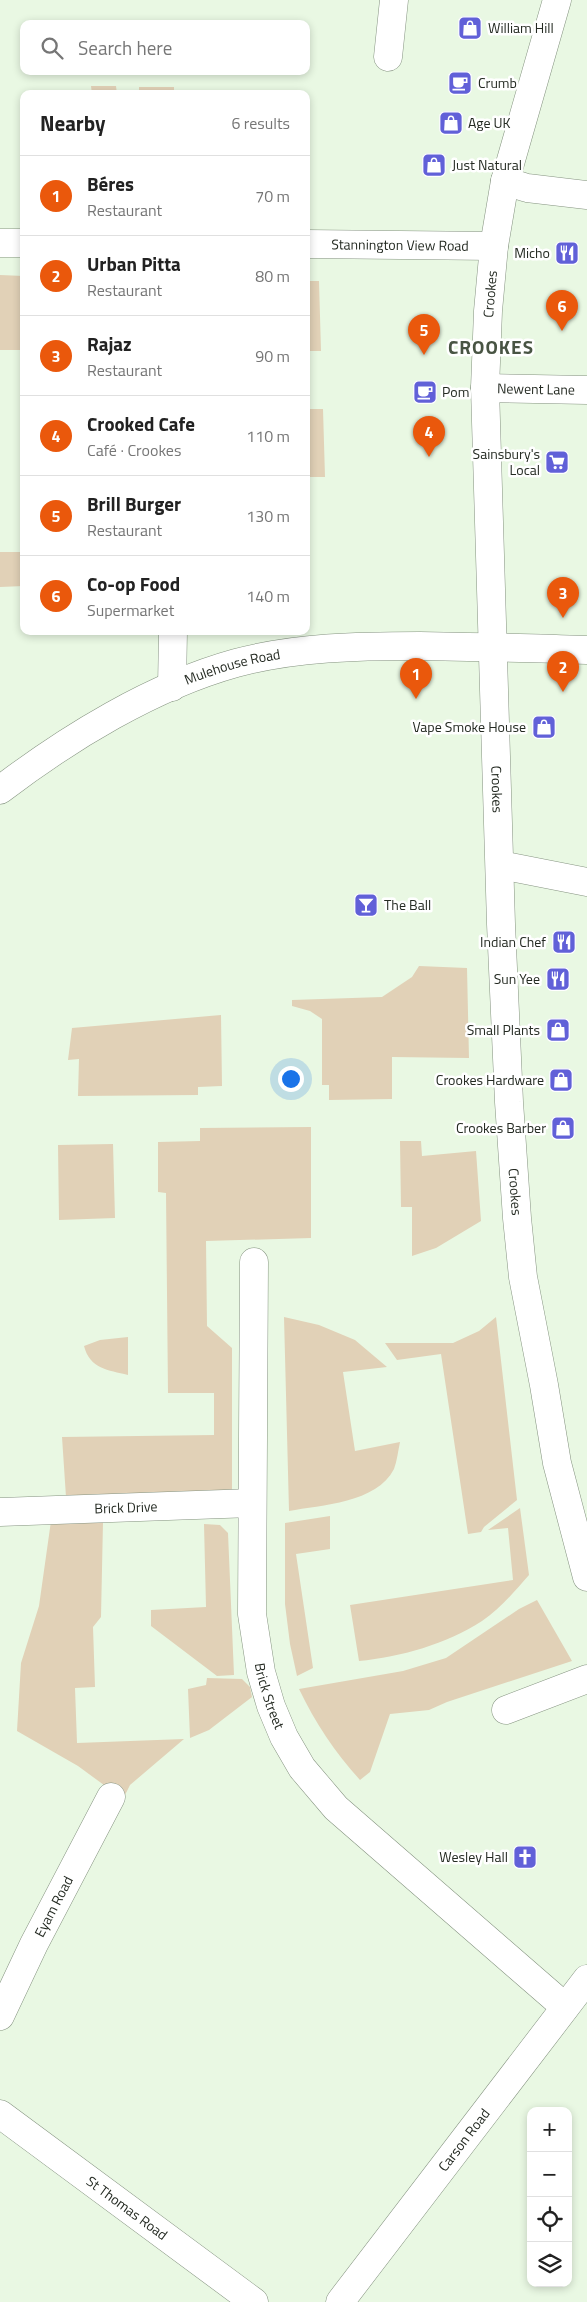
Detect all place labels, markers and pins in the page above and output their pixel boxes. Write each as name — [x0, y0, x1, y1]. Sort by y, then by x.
shop icon: William Hill — [457, 15, 483, 41]
place label: William Hill — [488, 17, 554, 38]
cafe icon: Crumb — [447, 70, 473, 96]
place label: Crumb — [478, 72, 517, 93]
shop icon: Age UK — [438, 110, 464, 136]
place label: Age UK — [468, 112, 511, 133]
shop icon: Just Natural — [421, 152, 447, 178]
place label: Just Natural — [452, 154, 522, 175]
restaurant icon: Micho — [554, 240, 580, 266]
place label: Micho — [514, 242, 550, 263]
pin: 6 — [546, 290, 578, 331]
pin: 5 — [408, 314, 440, 355]
cafe icon: Pom — [412, 379, 438, 405]
place label: Pom — [442, 381, 469, 402]
pin: 4 — [413, 416, 445, 457]
place label: Sainsbury's Local — [473, 443, 540, 480]
supermarket icon: Sainsbury's Local — [544, 449, 570, 475]
pin: 3 — [547, 577, 579, 618]
pin: 2 — [547, 651, 579, 692]
pin: 1 — [400, 658, 432, 699]
shop icon: Vape Smoke House — [531, 714, 557, 740]
place label: Vape Smoke House — [413, 716, 526, 737]
bar icon: The Ball — [353, 892, 379, 918]
place label: The Ball — [384, 894, 431, 915]
restaurant icon: Indian Chef — [551, 929, 577, 955]
place label: Indian Chef — [480, 931, 546, 952]
restaurant icon: Sun Yee — [545, 966, 571, 992]
place label: Sun Yee — [494, 968, 540, 989]
shop icon: Small Plants — [545, 1017, 571, 1043]
place label: Small Plants — [467, 1019, 540, 1040]
shop icon: Crookes Hardware — [548, 1067, 574, 1093]
place label: Crookes Hardware — [436, 1069, 544, 1090]
shop icon: Crookes Barber — [550, 1115, 576, 1141]
place label: Crookes Barber — [456, 1117, 546, 1138]
church icon: Wesley Hall — [512, 1844, 538, 1870]
place label: Wesley Hall — [439, 1846, 508, 1867]

